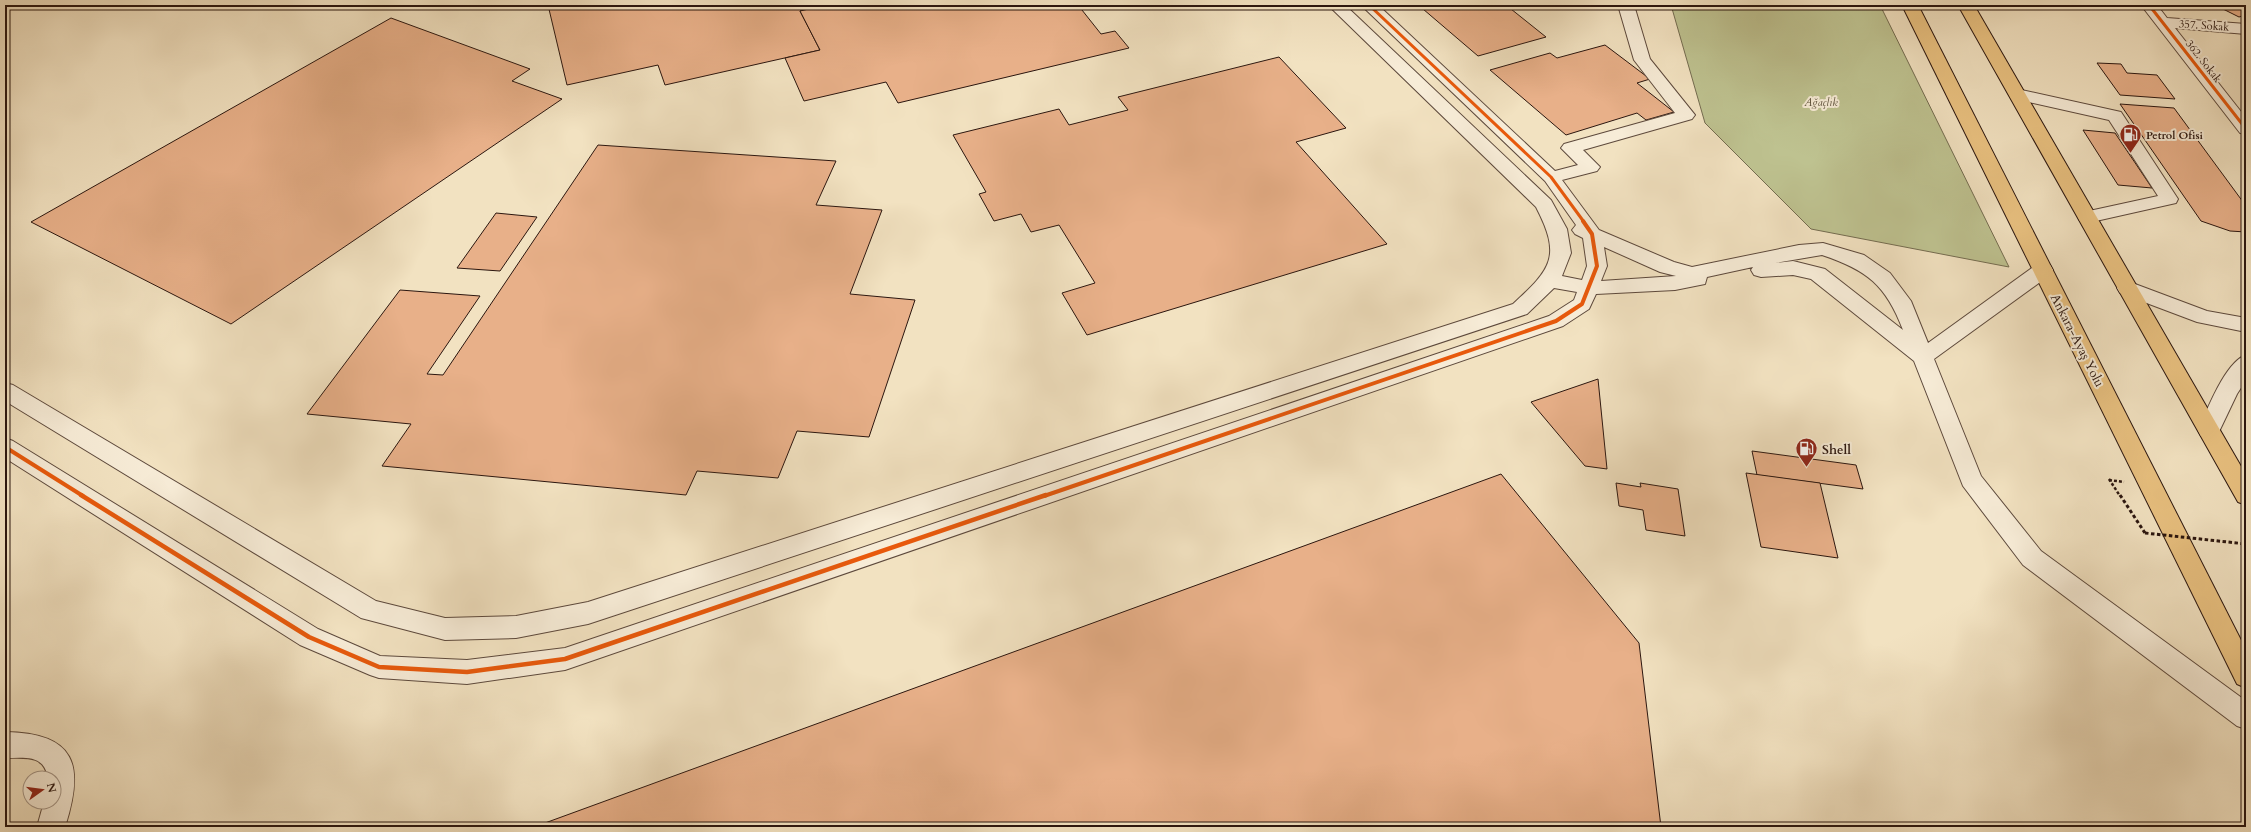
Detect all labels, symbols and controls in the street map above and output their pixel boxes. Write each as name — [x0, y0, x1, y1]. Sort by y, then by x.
street label: 357. Sokak — [2178, 16, 2230, 35]
street label: 362. Sokak — [2182, 37, 2225, 86]
park label: Ağaçlık — [1803, 95, 1838, 110]
fuel station icon: Petrol Ofisi — [2117, 122, 2143, 155]
place label: Petrol Ofisi — [2146, 128, 2204, 143]
street label: Ankara-Ayaş Yolu — [2046, 291, 2108, 390]
fuel station icon: Shell — [1794, 436, 1820, 469]
place label: Shell — [1822, 441, 1851, 459]
north arrow — [22, 770, 62, 810]
text: N — [43, 781, 60, 795]

